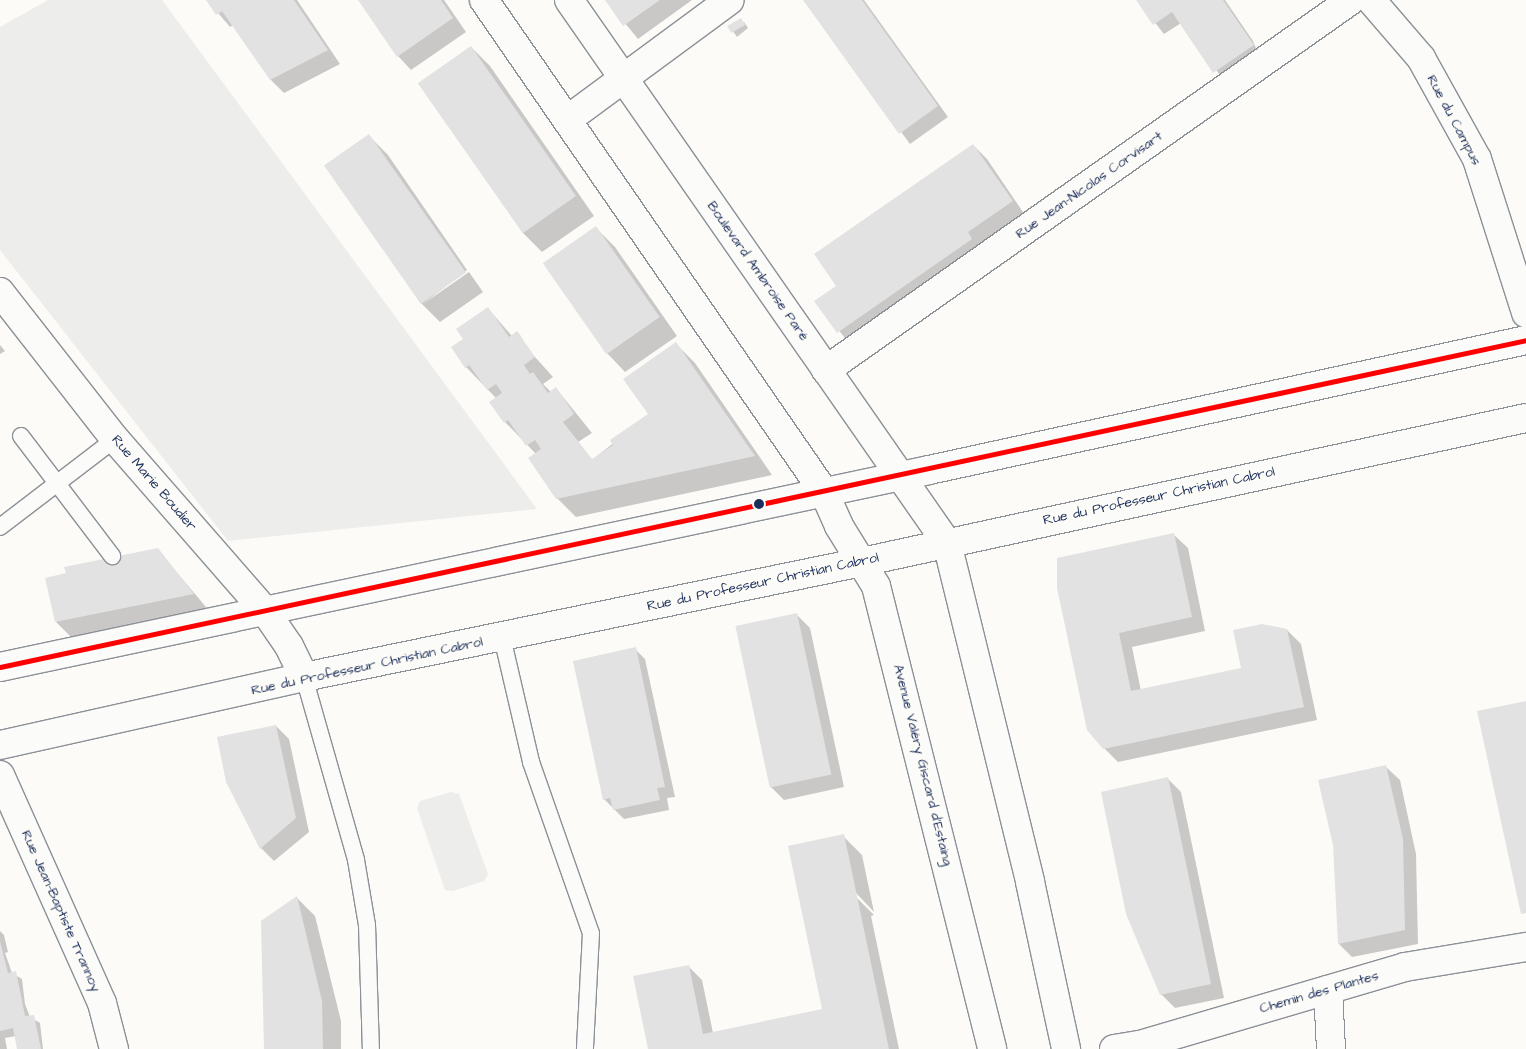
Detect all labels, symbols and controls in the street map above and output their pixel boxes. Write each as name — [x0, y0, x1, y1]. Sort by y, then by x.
street label: Rue du Campus — [1423, 72, 1485, 168]
street label: Rue Jean-Nicolas Corvisart — [1012, 128, 1166, 242]
street label: Boulevard Ambroise Paré — [703, 198, 813, 344]
street label: Rue Marie Boudier — [108, 432, 200, 534]
street label: Rue du Professeur Christian Cabrol — [1042, 463, 1276, 529]
unlabelled marker — [754, 499, 764, 509]
street label: Rue du Professeur Christian Cabrol — [646, 549, 880, 615]
street label: Rue du Professeur Christian Cabrol — [250, 633, 484, 699]
street label: Avenue Valéry Giscard d'Estaing — [890, 663, 956, 867]
street label: Rue Jean-Baptiste Trannoy — [18, 827, 104, 995]
street label: Chemin des Plantes — [1258, 967, 1380, 1017]

